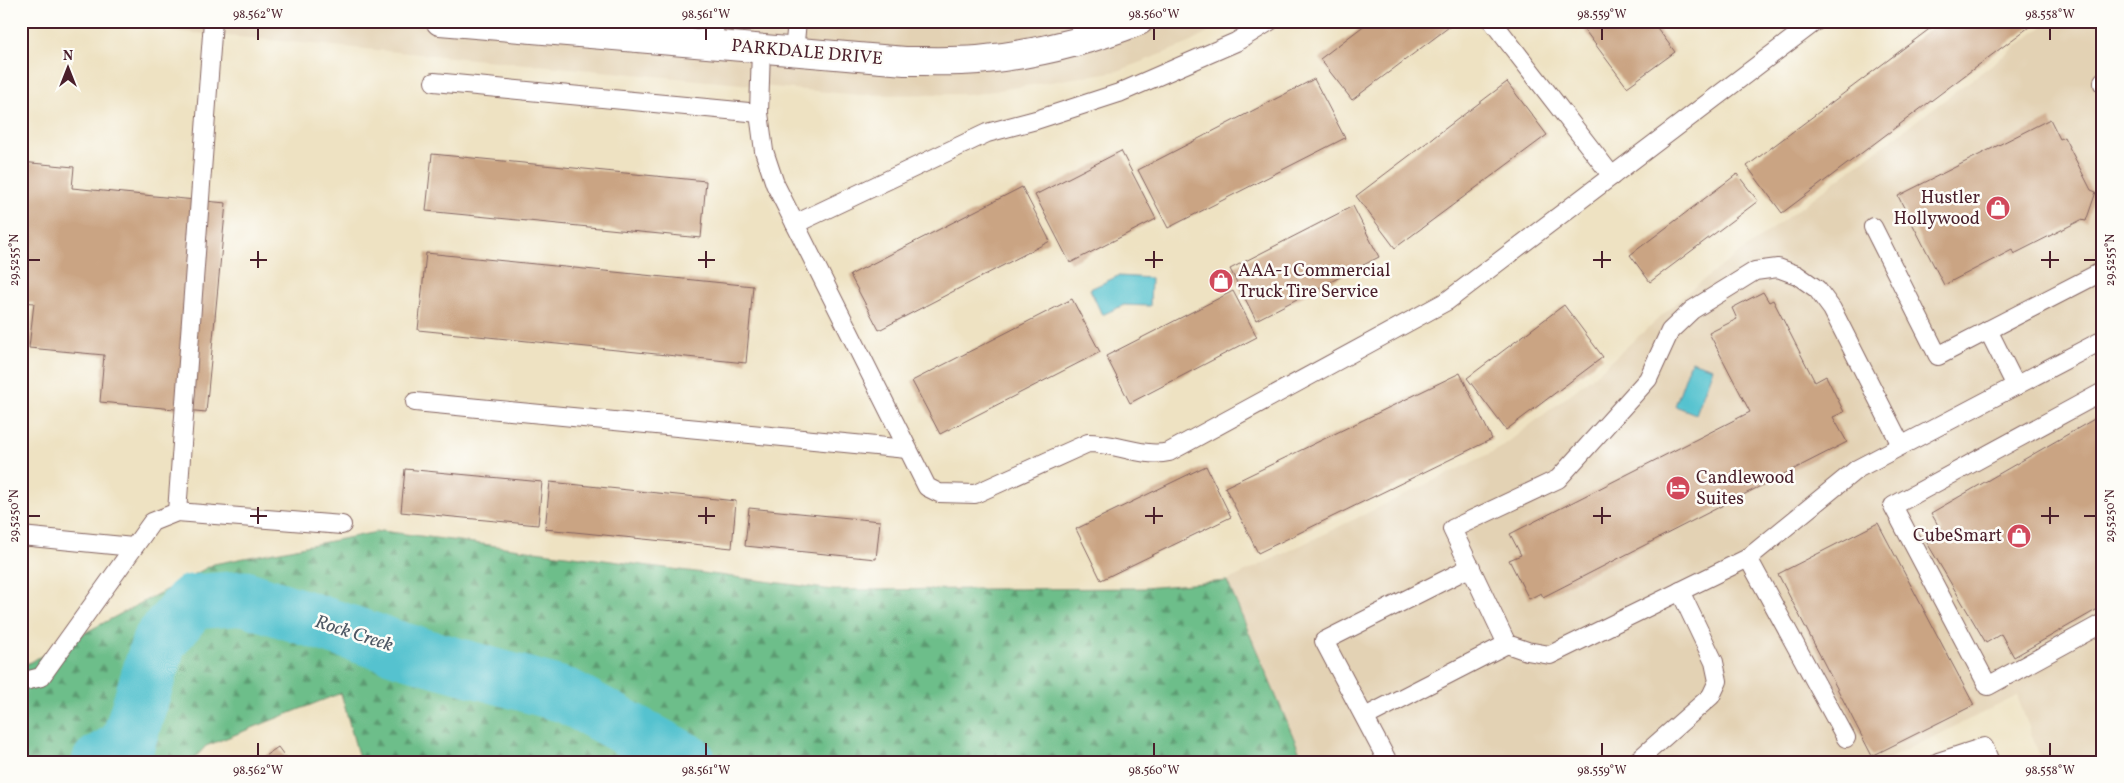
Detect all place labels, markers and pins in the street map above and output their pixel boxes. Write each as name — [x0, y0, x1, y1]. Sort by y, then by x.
place label: Hustler Hollywood — [1893, 186, 1980, 232]
shop icon: Hustler Hollywood — [1985, 195, 2011, 221]
place label: AAA-1 Commercial Truck Tire Service — [1238, 259, 1390, 305]
shop icon: AAA-1 Commercial Truck Tire Service — [1208, 268, 1234, 294]
place label: Candlewood Suites — [1696, 466, 1794, 512]
hotel icon: Candlewood Suites — [1665, 475, 1691, 501]
shop icon: CubeSmart — [2006, 523, 2032, 549]
place label: CubeSmart — [1913, 524, 2002, 549]

